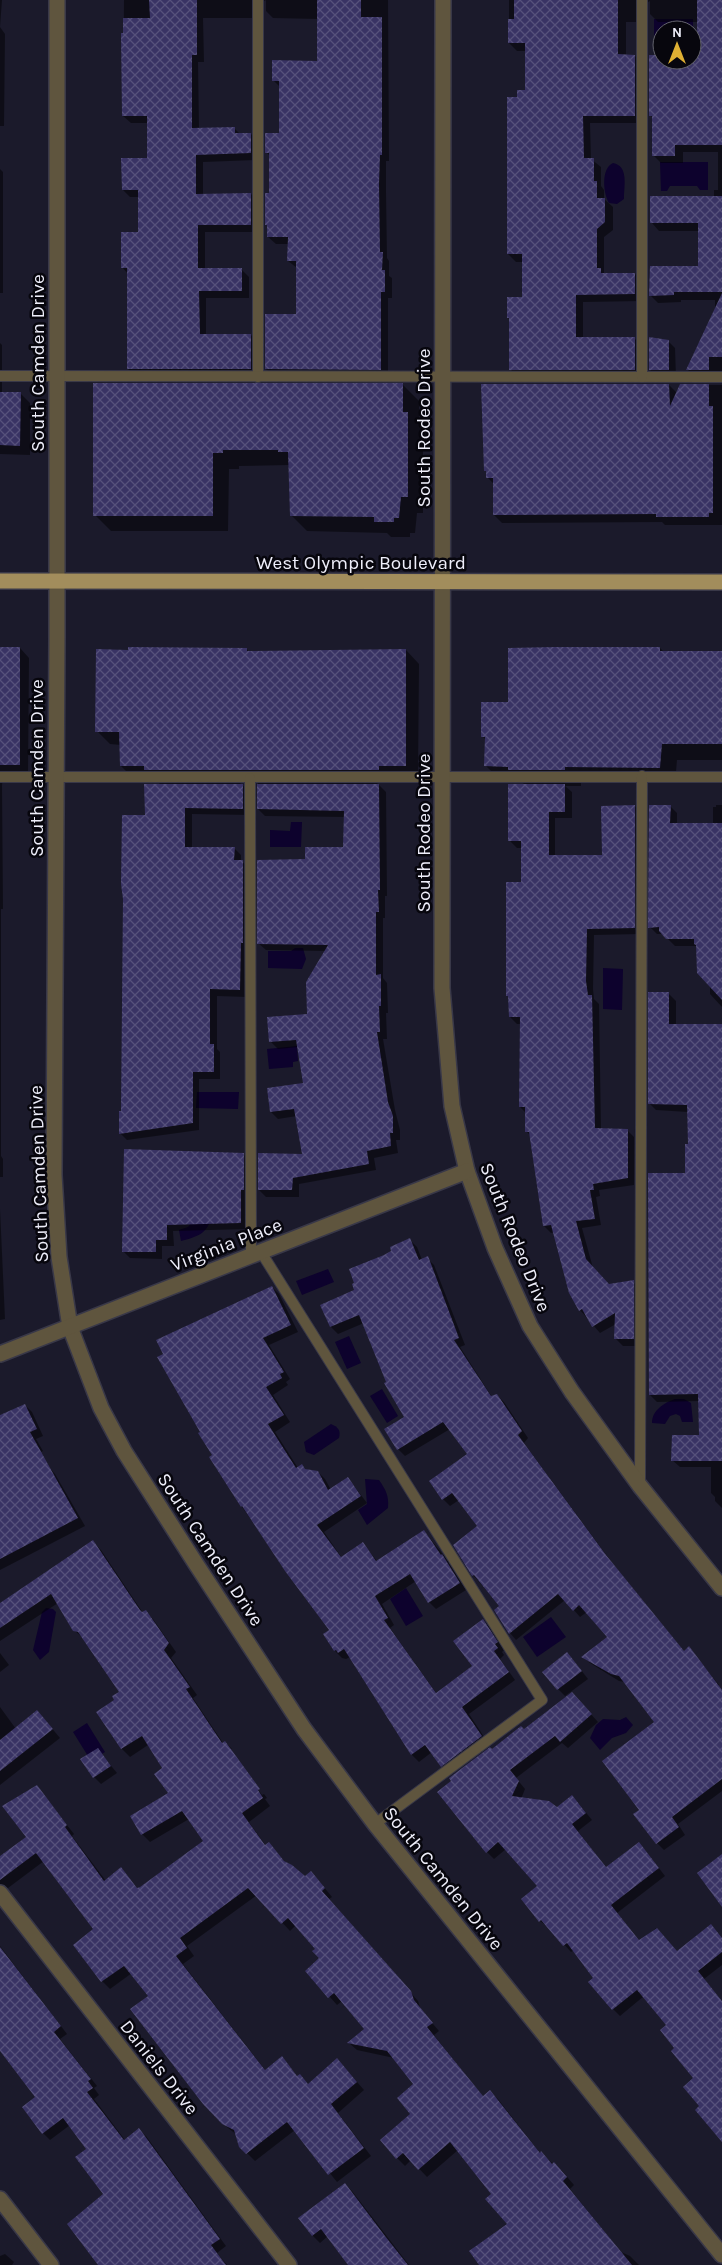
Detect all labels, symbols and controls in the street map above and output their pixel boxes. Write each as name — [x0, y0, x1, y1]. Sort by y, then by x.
north arrow — [652, 20, 702, 70]
text: N — [672, 24, 682, 41]
street label: South Camden Drive — [27, 274, 49, 452]
street label: South Rodeo Drive — [413, 349, 435, 507]
street label: West Olympic Boulevard — [256, 552, 466, 574]
street label: South Camden Drive — [26, 679, 48, 857]
street label: South Rodeo Drive — [413, 754, 435, 912]
street label: South Camden Drive — [25, 1085, 53, 1263]
street label: South Rodeo Drive — [475, 1160, 555, 1315]
street label: Virginia Place — [168, 1214, 285, 1276]
street label: South Camden Drive — [153, 1469, 268, 1630]
street label: South Camden Drive — [379, 1803, 508, 1955]
street label: Daniels Drive — [115, 2016, 203, 2119]

